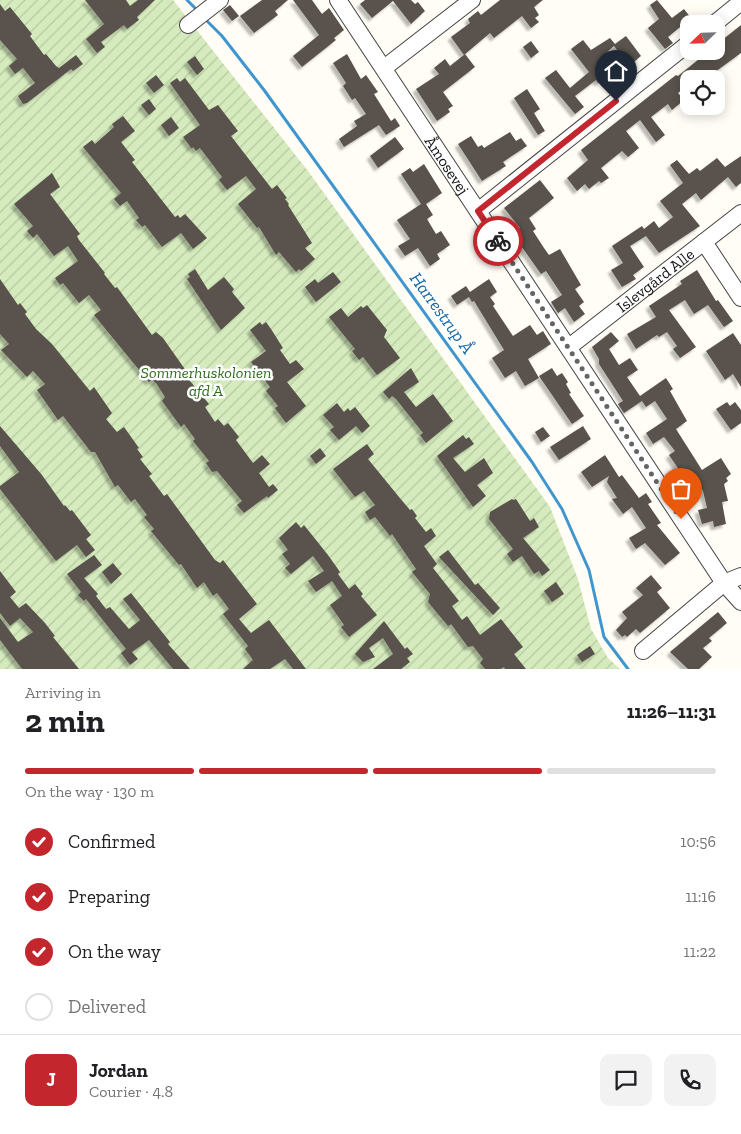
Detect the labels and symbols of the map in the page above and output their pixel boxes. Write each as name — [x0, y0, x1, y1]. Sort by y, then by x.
north arrow — [680, 15, 725, 60]
pin — [595, 50, 637, 101]
street label: Åmosevej — [421, 132, 473, 198]
courier — [473, 216, 523, 266]
street label: Islevgård Alle — [612, 244, 698, 316]
water label: Harrestrup Å — [405, 268, 479, 359]
park label: Sommerhuskolonien afd A — [141, 363, 271, 400]
pin — [660, 468, 702, 519]

